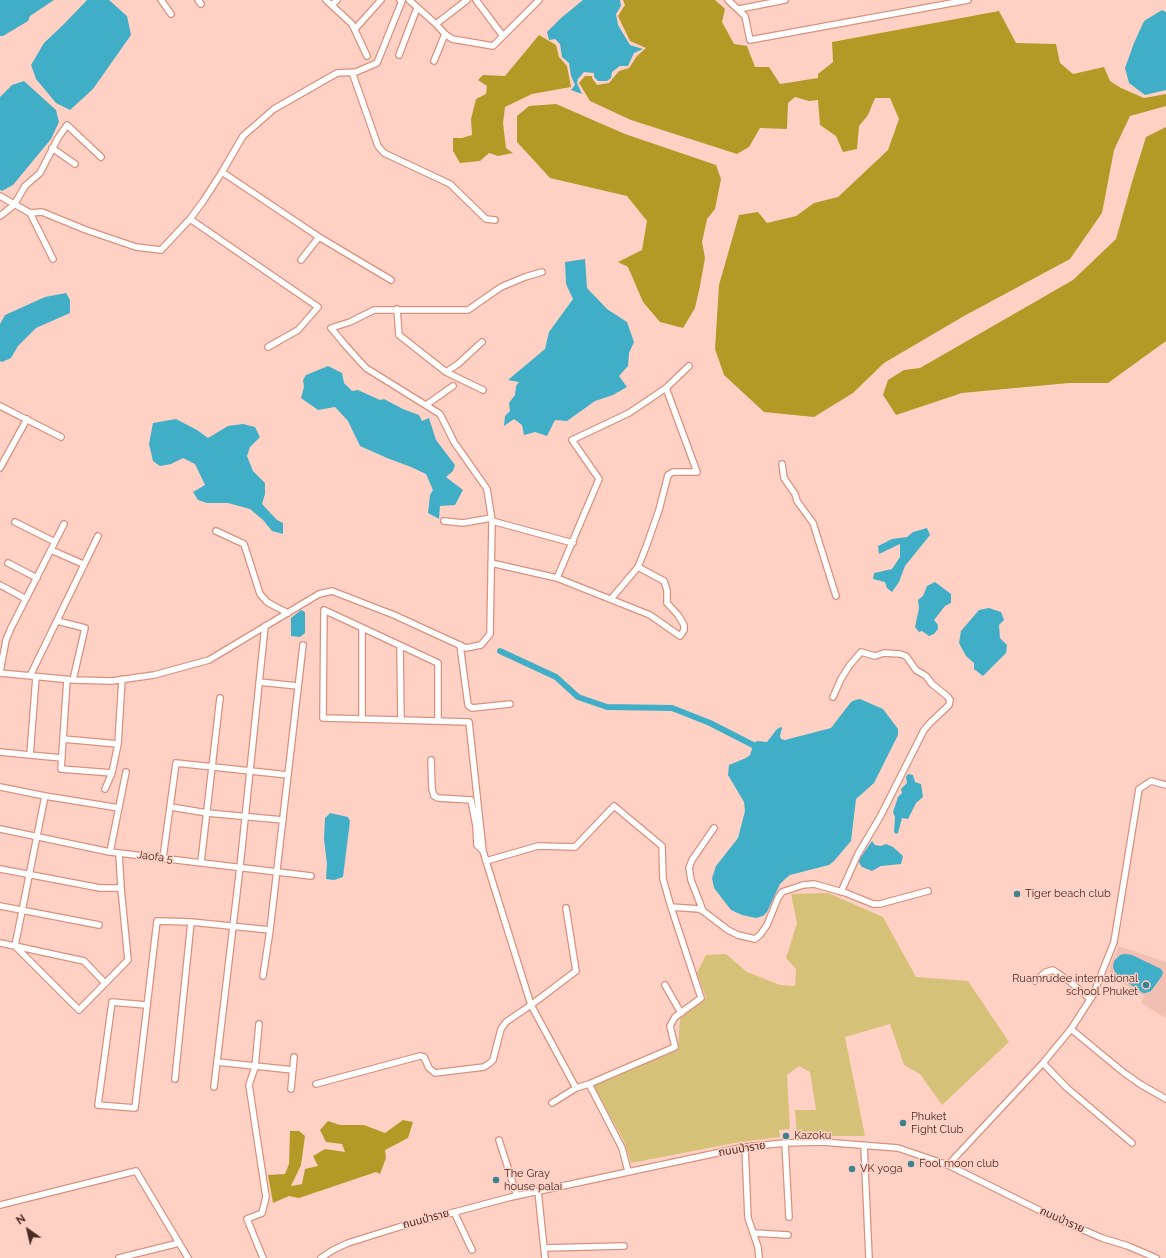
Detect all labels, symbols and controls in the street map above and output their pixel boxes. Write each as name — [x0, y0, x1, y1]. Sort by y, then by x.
street label: Jaofa 5 — [136, 848, 174, 866]
place label: Tiger beach club — [1025, 887, 1111, 901]
marker: Tiger beach club — [1012, 889, 1022, 899]
place label: Ruamrudee international school Phuket — [1012, 972, 1138, 998]
marker: Ruamrudee international school Phuket — [1141, 980, 1151, 990]
place label: Phuket Fight Club — [911, 1110, 963, 1136]
marker: Phuket Fight Club — [898, 1118, 908, 1128]
place label: Kazoku — [794, 1129, 831, 1143]
marker: Kazoku — [781, 1131, 791, 1141]
street label: ถนนป่าราย — [717, 1139, 767, 1159]
place label: Fool moon club — [919, 1157, 999, 1171]
marker: Fool moon club — [906, 1159, 916, 1169]
place label: VK yoga — [860, 1162, 902, 1176]
marker: VK yoga — [847, 1164, 857, 1174]
place label: The Gray house palai — [504, 1167, 562, 1193]
marker: The Gray house palai — [491, 1175, 501, 1185]
street label: ถนนป่าราย — [1038, 1204, 1086, 1236]
street label: ถนนป่าราย — [401, 1206, 451, 1232]
north arrow — [8, 1210, 48, 1250]
text: N — [14, 1212, 28, 1227]

